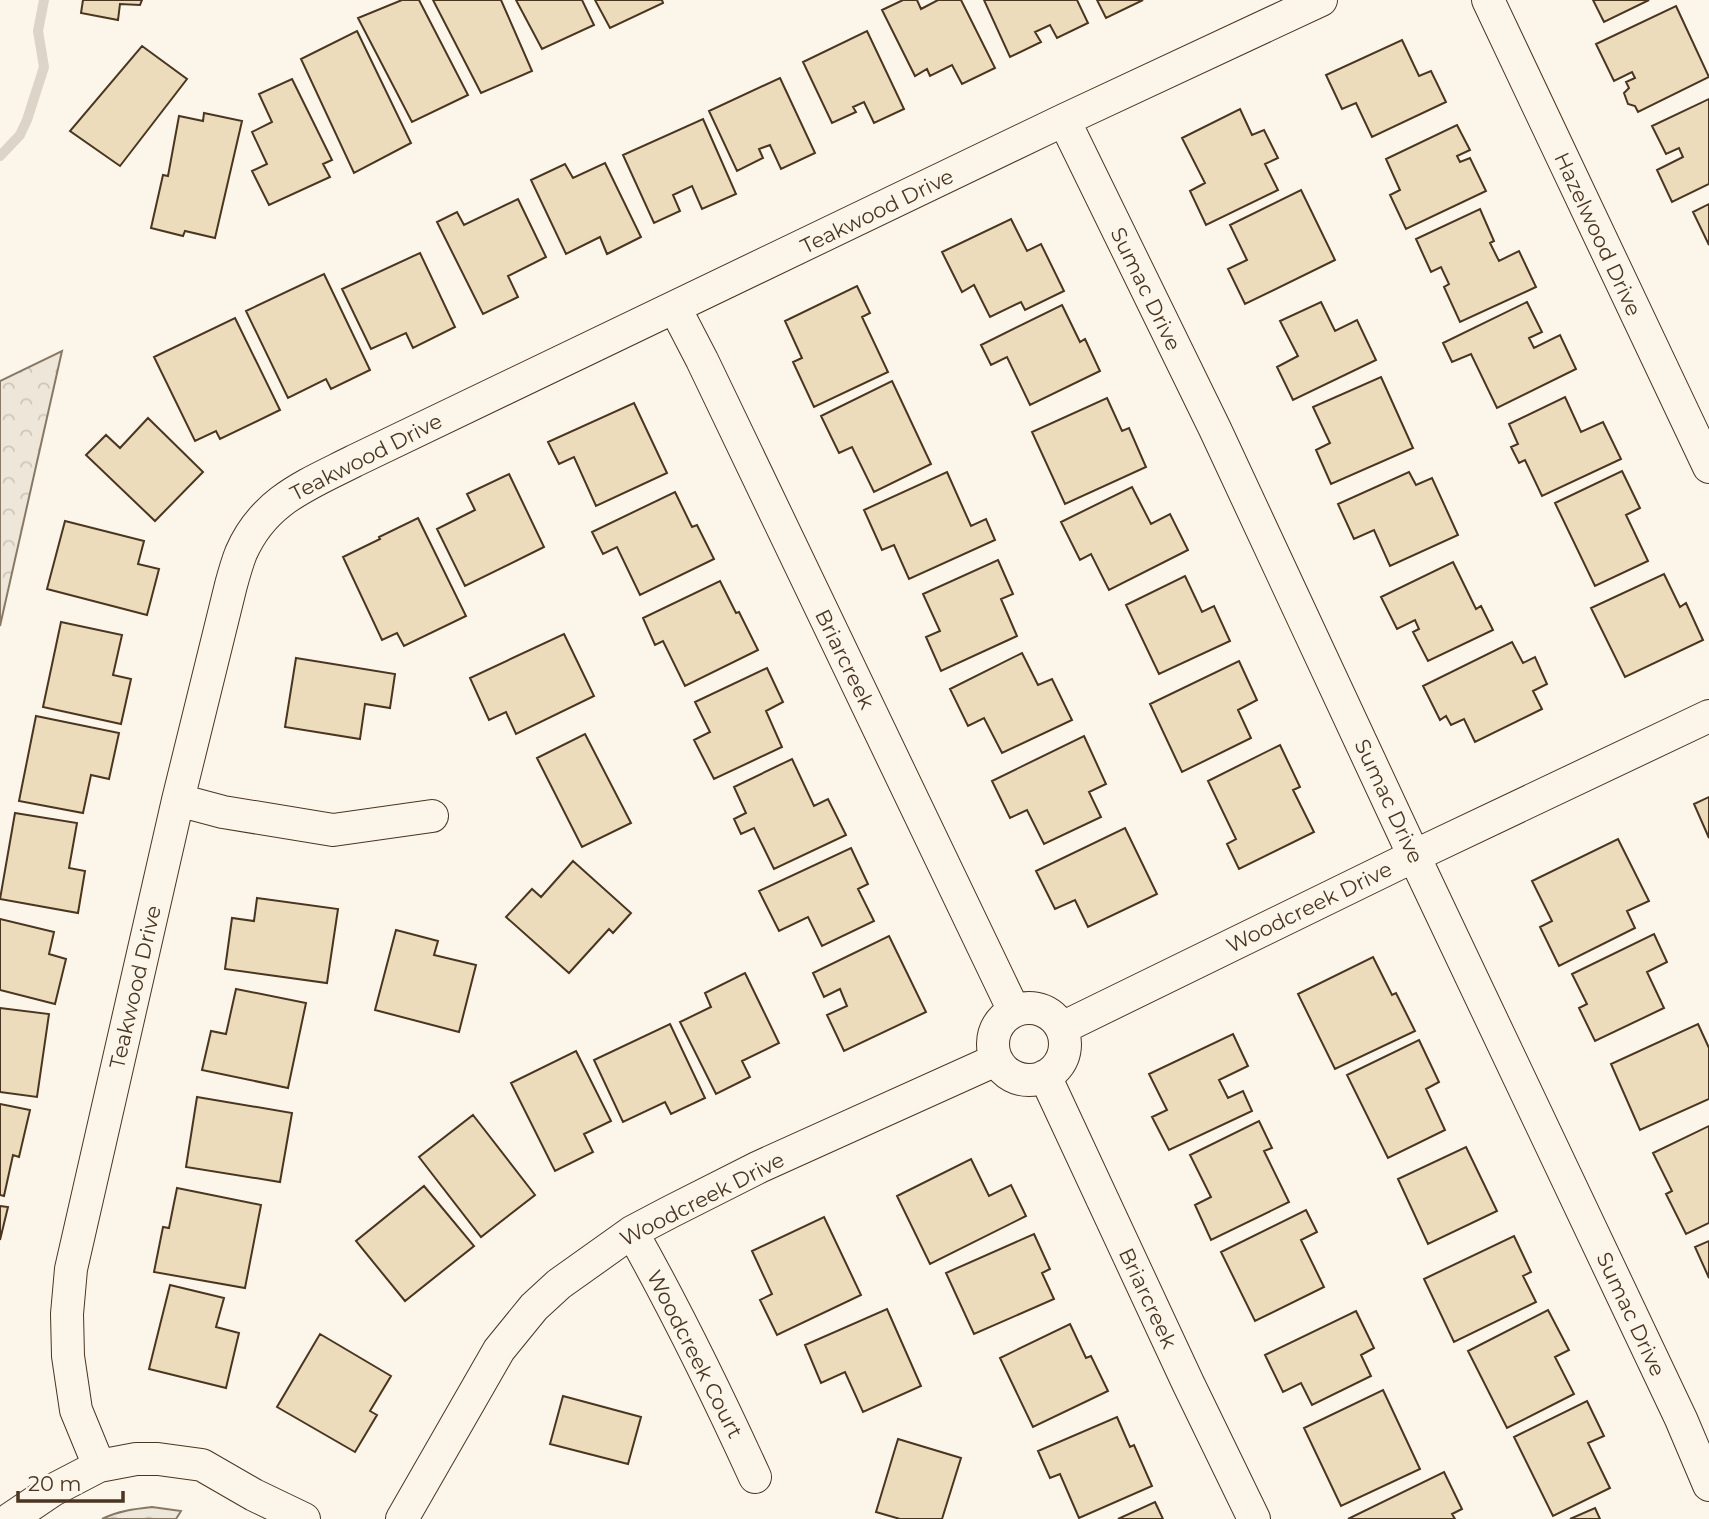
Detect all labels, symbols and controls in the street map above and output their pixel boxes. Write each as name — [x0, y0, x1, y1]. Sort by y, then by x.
street label: Hazelwood Drive — [1549, 148, 1647, 320]
street label: Teakwood Drive — [797, 163, 957, 259]
street label: Sumac Drive — [1105, 223, 1187, 355]
street label: Teakwood Drive — [286, 408, 446, 506]
street label: Briarcreek — [810, 605, 880, 713]
street label: Sumac Drive — [1349, 735, 1429, 867]
street label: Woodcreek Drive — [1222, 856, 1396, 958]
street label: Teakwood Drive — [104, 903, 166, 1071]
street label: Woodcreek Drive — [616, 1147, 788, 1251]
street label: Briarcreek — [1114, 1244, 1182, 1353]
street label: Sumac Drive — [1591, 1248, 1671, 1380]
street label: Woodcreek Court — [642, 1266, 748, 1442]
scale bar — [18, 1460, 122, 1504]
text: 20 m — [28, 1471, 82, 1496]

